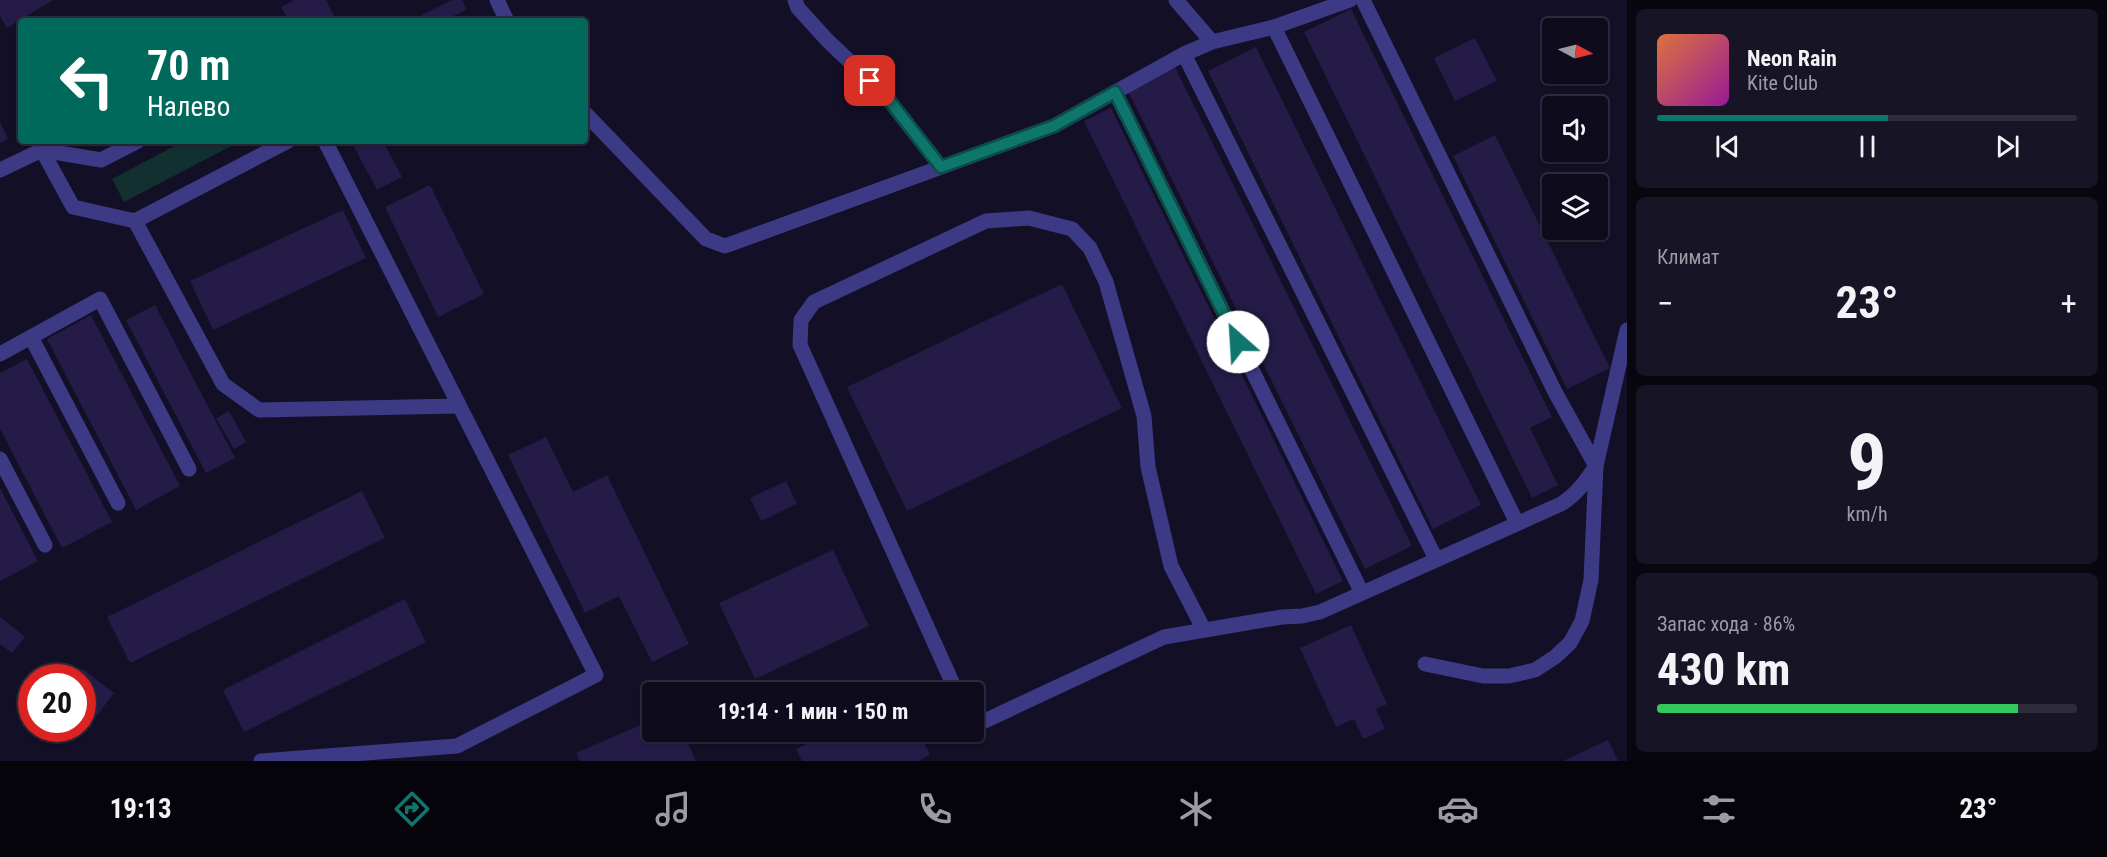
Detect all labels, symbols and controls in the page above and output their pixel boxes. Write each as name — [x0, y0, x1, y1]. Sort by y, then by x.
north arrow — [1542, 18, 1608, 84]
map controls — [1542, 18, 1608, 240]
text: 70 m — [147, 41, 230, 90]
icon: left — [48, 42, 126, 120]
text: Neon Rain — [1747, 46, 1837, 71]
pin — [844, 55, 895, 106]
icon: arrive — [853, 64, 886, 97]
text: Kite Club — [1747, 71, 1818, 95]
text: Налево — [147, 91, 230, 123]
button: sound — [1542, 96, 1608, 162]
icon: previous — [1711, 130, 1744, 163]
icon: pause — [1851, 130, 1884, 163]
icon: next — [1991, 130, 2024, 163]
button: layers — [1542, 174, 1608, 240]
text: Климат — [1657, 245, 1719, 269]
text: 23° — [1836, 276, 1899, 329]
text: − — [1657, 284, 1674, 323]
text: + — [2061, 284, 2077, 323]
position arrow — [1206, 310, 1270, 374]
text: 9 — [1847, 417, 1887, 508]
text: km/h — [1846, 502, 1888, 526]
text: Запас хода · 86% — [1657, 612, 1795, 636]
text: 430 km — [1657, 643, 1790, 696]
speed limit sign: 20 — [18, 664, 96, 742]
text: 19:14 · 1 мин · 150 m — [718, 699, 908, 724]
icon: directions — [391, 788, 433, 830]
icon: music — [652, 788, 694, 830]
icon: phone — [914, 788, 956, 830]
icon: climate — [1175, 788, 1217, 830]
icon: car — [1437, 788, 1479, 830]
icon: filters — [1698, 788, 1740, 830]
text: 19:13 — [110, 793, 172, 825]
text: 23° — [1959, 793, 1997, 825]

